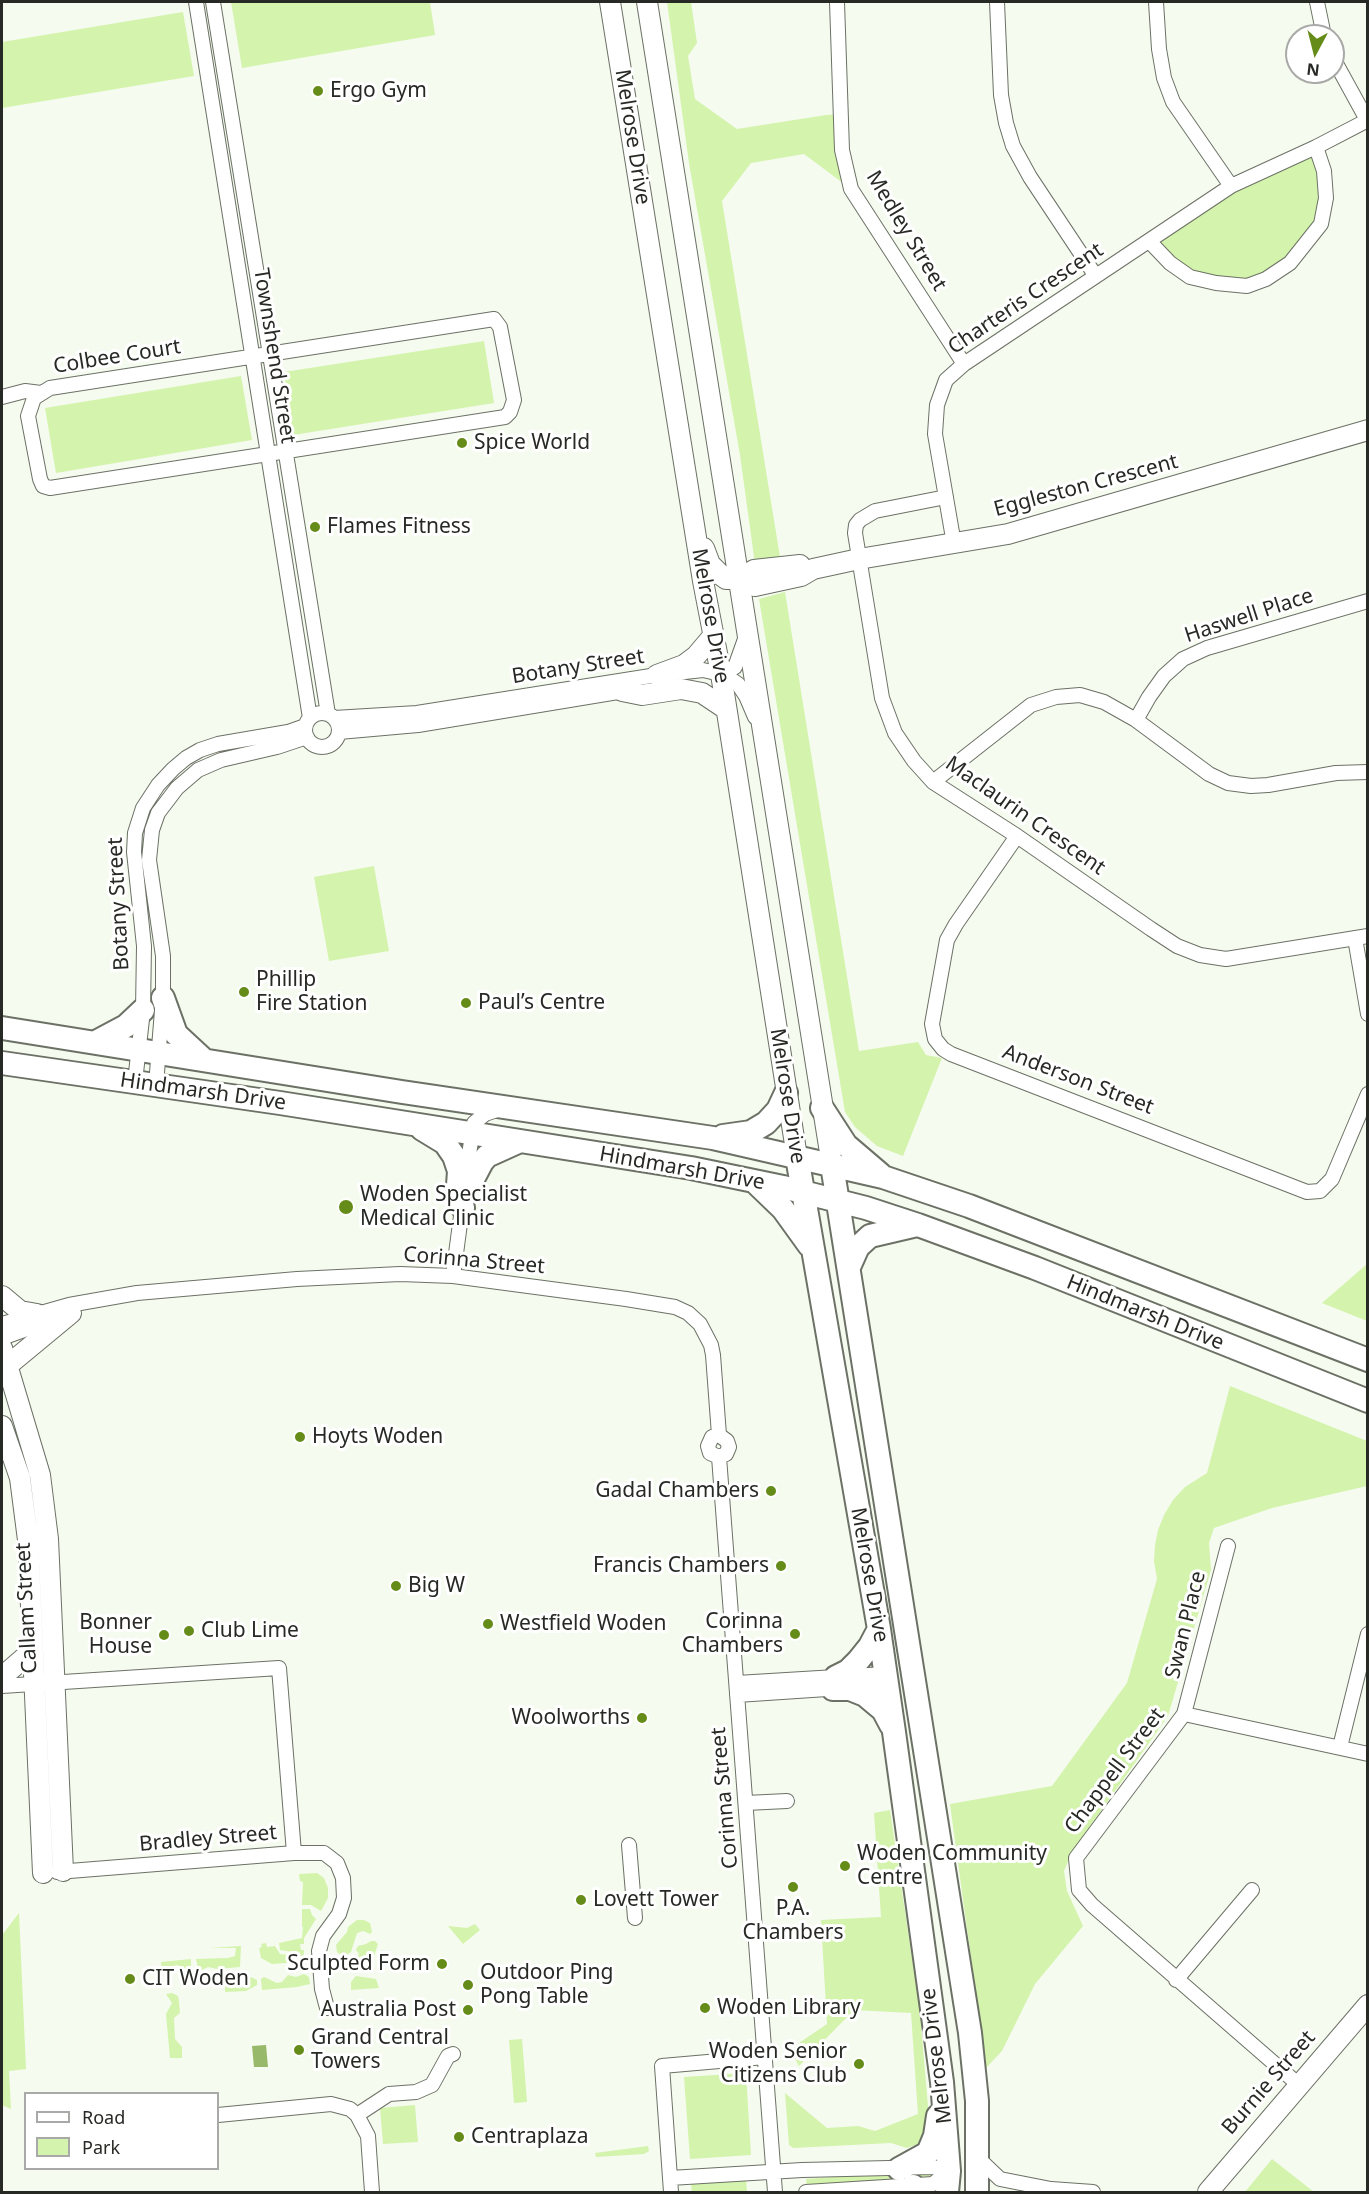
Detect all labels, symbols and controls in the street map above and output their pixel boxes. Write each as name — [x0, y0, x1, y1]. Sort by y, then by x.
north arrow — [1285, 24, 1345, 84]
text: N — [1305, 58, 1321, 82]
street label: Melrose Drive — [609, 68, 655, 206]
place label: Ergo Gym — [330, 78, 427, 104]
marker: Ergo Gym — [311, 84, 325, 98]
street label: Medley Street — [860, 166, 952, 296]
street label: Charteris Crescent — [944, 238, 1108, 360]
street label: Townshend Street — [248, 267, 300, 445]
street label: Colbee Court — [51, 334, 183, 380]
place label: Spice World — [474, 430, 590, 456]
marker: Spice World — [455, 436, 469, 450]
street label: Eggleston Crescent — [991, 449, 1181, 523]
place label: Flames Fitness — [327, 514, 471, 540]
marker: Flames Fitness — [308, 520, 322, 534]
street label: Melrose Drive — [686, 547, 734, 685]
street label: Haswell Place — [1181, 583, 1317, 649]
street label: Botany Street — [510, 644, 646, 690]
street label: Maclaurin Crescent — [940, 751, 1110, 881]
street label: Botany Street — [103, 837, 135, 971]
place label: Phillip Fire Station — [256, 967, 367, 1017]
marker: Phillip Fire Station — [237, 985, 251, 999]
place label: Paul’s Centre — [478, 990, 605, 1016]
marker: Paul’s Centre — [459, 996, 473, 1010]
street label: Melrose Drive — [764, 1027, 810, 1165]
street label: Anderson Street — [999, 1040, 1157, 1120]
street label: Hindmarsh Drive — [118, 1068, 288, 1116]
street label: Hindmarsh Drive — [597, 1142, 767, 1196]
place label: Woden Specialist Medical Clinic — [360, 1182, 527, 1232]
marker: Woden Specialist Medical Clinic — [337, 1198, 355, 1216]
street label: Corinna Street — [402, 1242, 546, 1280]
street label: Hindmarsh Drive — [1063, 1270, 1227, 1356]
place label: Hoyts Woden — [312, 1424, 443, 1450]
marker: Hoyts Woden — [293, 1430, 307, 1444]
place label: Gadal Chambers — [595, 1478, 759, 1504]
marker: Gadal Chambers — [764, 1484, 778, 1498]
street label: Melrose Drive — [845, 1506, 893, 1644]
street label: Callam Street — [11, 1542, 43, 1674]
place label: Francis Chambers — [593, 1553, 769, 1579]
marker: Francis Chambers — [774, 1559, 788, 1573]
street label: Swan Place — [1160, 1569, 1212, 1681]
place label: Big W — [408, 1573, 465, 1599]
marker: Big W — [389, 1579, 403, 1593]
place label: Corinna Chambers — [682, 1609, 783, 1659]
place label: Bonner House — [79, 1610, 152, 1660]
place label: Westfield Woden — [500, 1611, 666, 1637]
marker: Westfield Woden — [481, 1617, 495, 1631]
place label: Club Lime — [201, 1618, 299, 1644]
marker: Club Lime — [182, 1624, 196, 1638]
marker: Corinna Chambers — [788, 1627, 802, 1641]
marker: Bonner House — [157, 1628, 171, 1642]
street label: Chappell Street — [1060, 1703, 1170, 1839]
place label: Woolworths — [512, 1705, 630, 1731]
marker: Woolworths — [635, 1711, 649, 1725]
street label: Corinna Street — [706, 1726, 744, 1870]
street label: Bradley Street — [138, 1820, 278, 1858]
place label: Woden Community Centre — [857, 1841, 1047, 1891]
marker: Woden Community Centre — [838, 1859, 852, 1873]
marker: P.A. Chambers — [786, 1880, 800, 1894]
place label: Lovett Tower — [593, 1887, 719, 1913]
marker: Lovett Tower — [574, 1893, 588, 1907]
place label: P.A. Chambers — [742, 1896, 844, 1946]
place label: Sculpted Form — [287, 1951, 430, 1977]
marker: Sculpted Form — [435, 1957, 449, 1971]
place label: Outdoor Ping Pong Table — [480, 1960, 613, 2010]
place label: CIT Woden — [142, 1966, 249, 1992]
marker: CIT Woden — [123, 1972, 137, 1986]
marker: Outdoor Ping Pong Table — [461, 1978, 475, 1992]
street label: Melrose Drive — [916, 1987, 958, 2125]
place label: Woden Library — [717, 1995, 861, 2021]
place label: Australia Post — [321, 1997, 456, 2023]
marker: Woden Library — [698, 2001, 712, 2015]
marker: Australia Post — [461, 2003, 475, 2017]
place label: Grand Central Towers — [311, 2025, 449, 2075]
street label: Burnie Street — [1217, 2026, 1321, 2140]
place label: Woden Senior Citizens Club — [709, 2039, 847, 2089]
marker: Grand Central Towers — [292, 2043, 306, 2057]
marker: Woden Senior Citizens Club — [852, 2057, 866, 2071]
legend — [24, 2092, 219, 2170]
text: Road — [82, 2105, 125, 2129]
place label: Centraplaza — [471, 2124, 588, 2150]
marker: Centraplaza — [452, 2130, 466, 2144]
text: Park — [82, 2135, 120, 2159]

